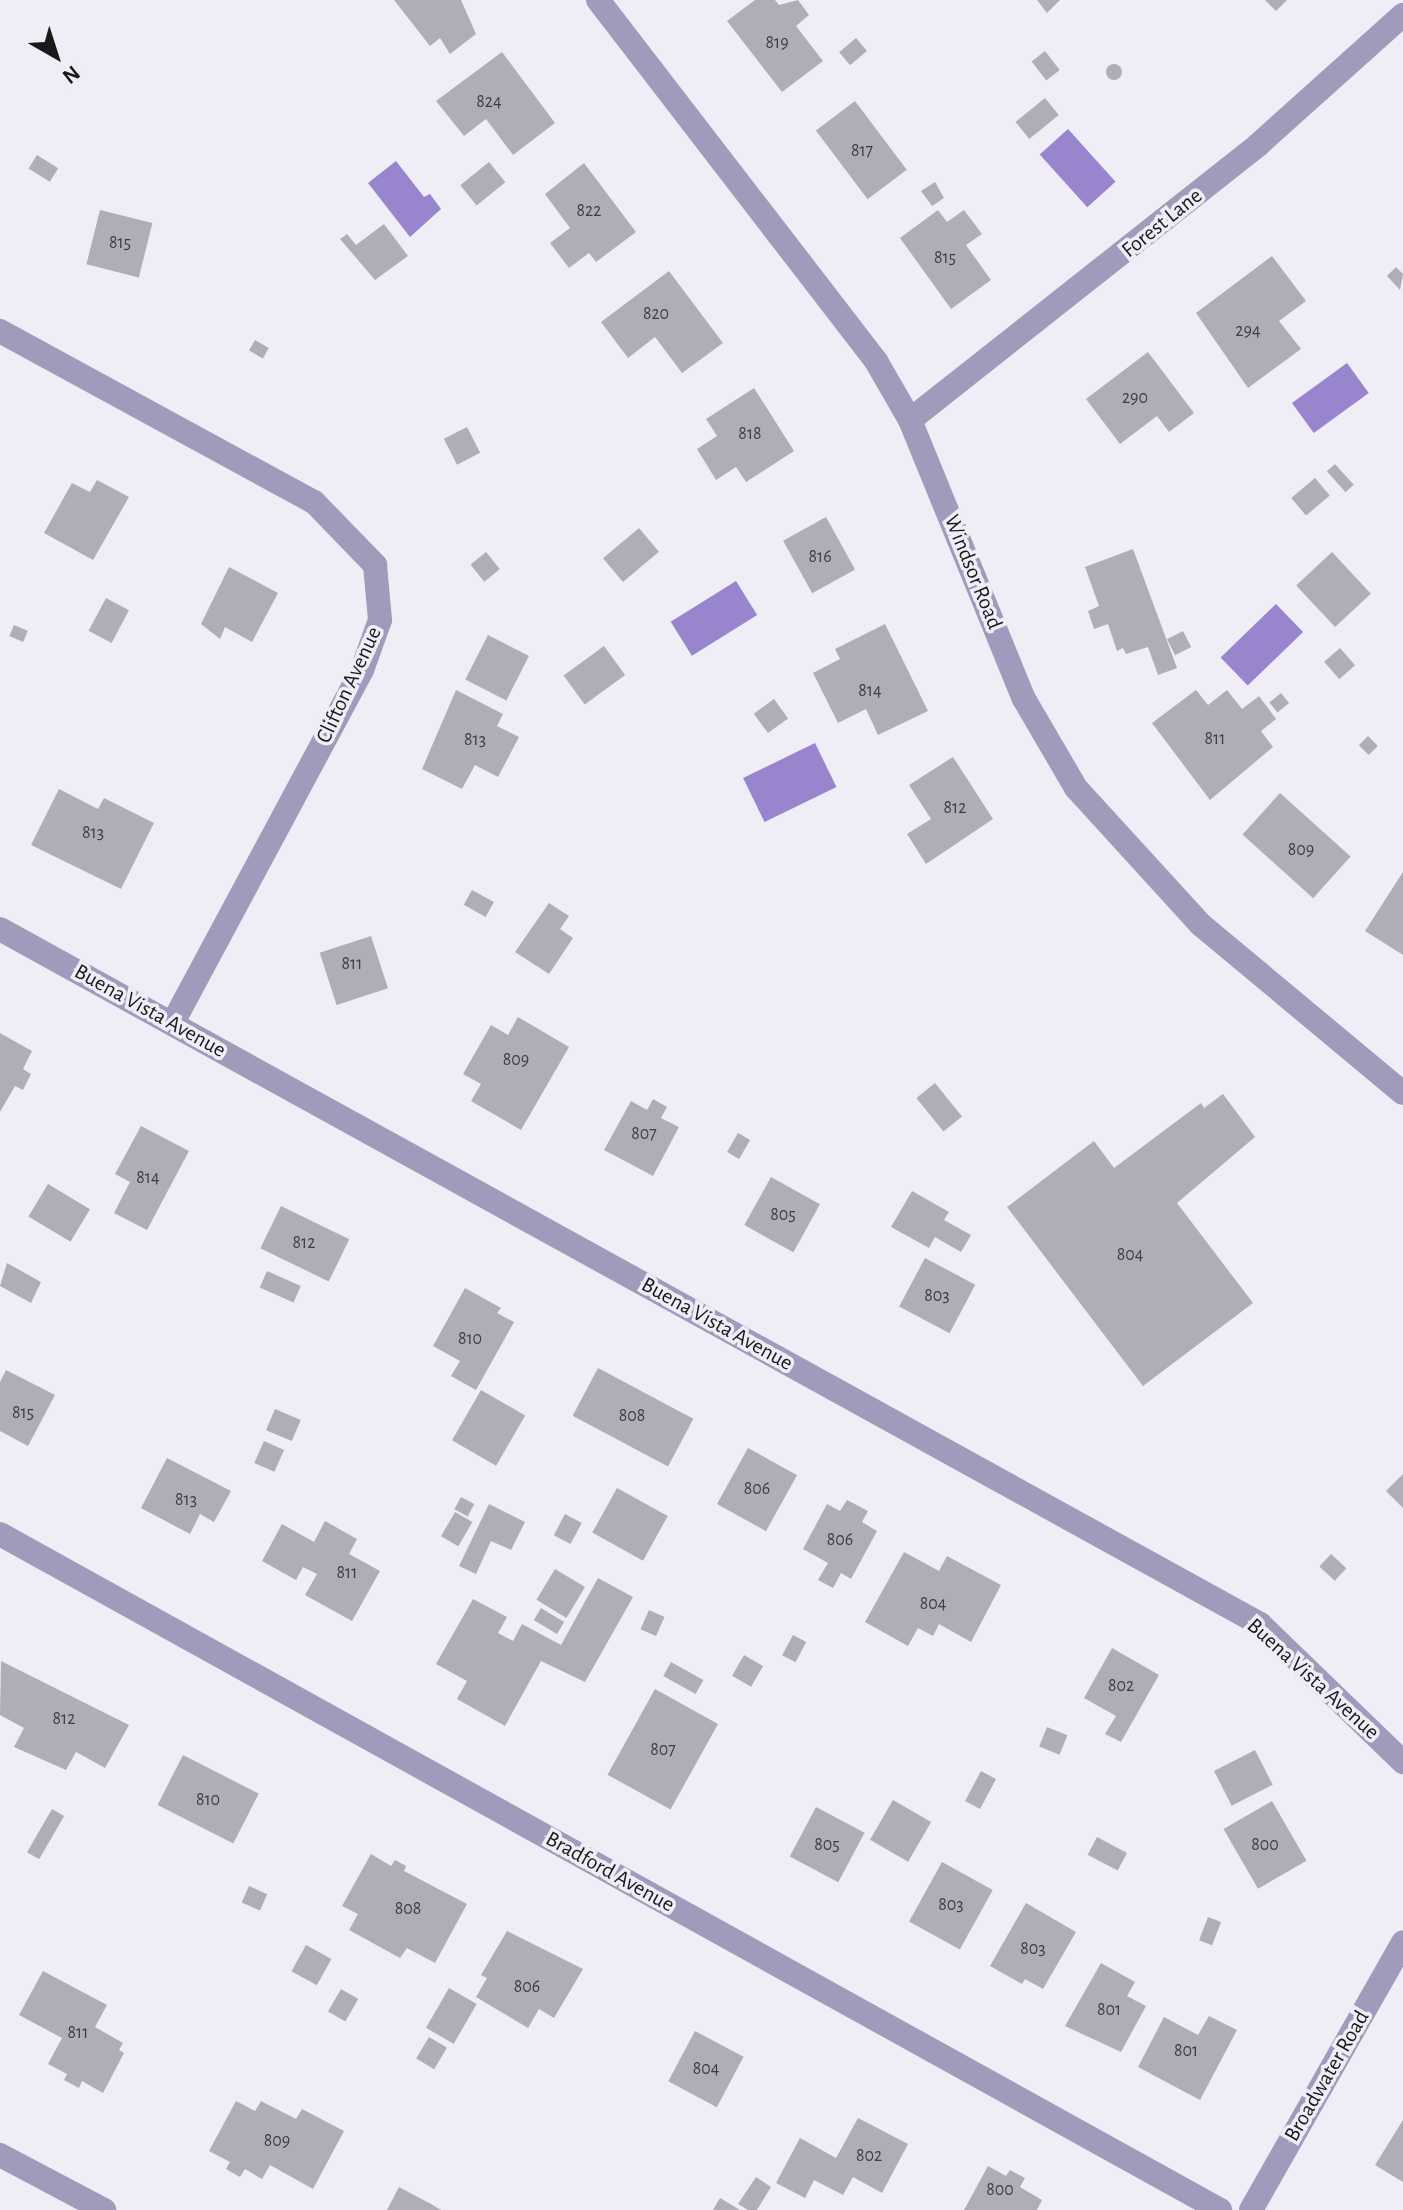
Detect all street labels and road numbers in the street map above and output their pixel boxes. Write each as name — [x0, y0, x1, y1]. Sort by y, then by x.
street label: Forest Lane — [1116, 183, 1208, 263]
street label: Windsor Road — [938, 511, 1008, 633]
street label: Clifton Avenue — [311, 623, 387, 747]
street label: Buena Vista Avenue — [70, 958, 230, 1064]
street label: Buena Vista Avenue — [637, 1271, 797, 1377]
street label: Buena Vista Avenue — [1241, 1613, 1385, 1745]
street label: Bradford Avenue — [541, 1826, 679, 1918]
street label: Broadwater Road — [1279, 2006, 1375, 2146]

